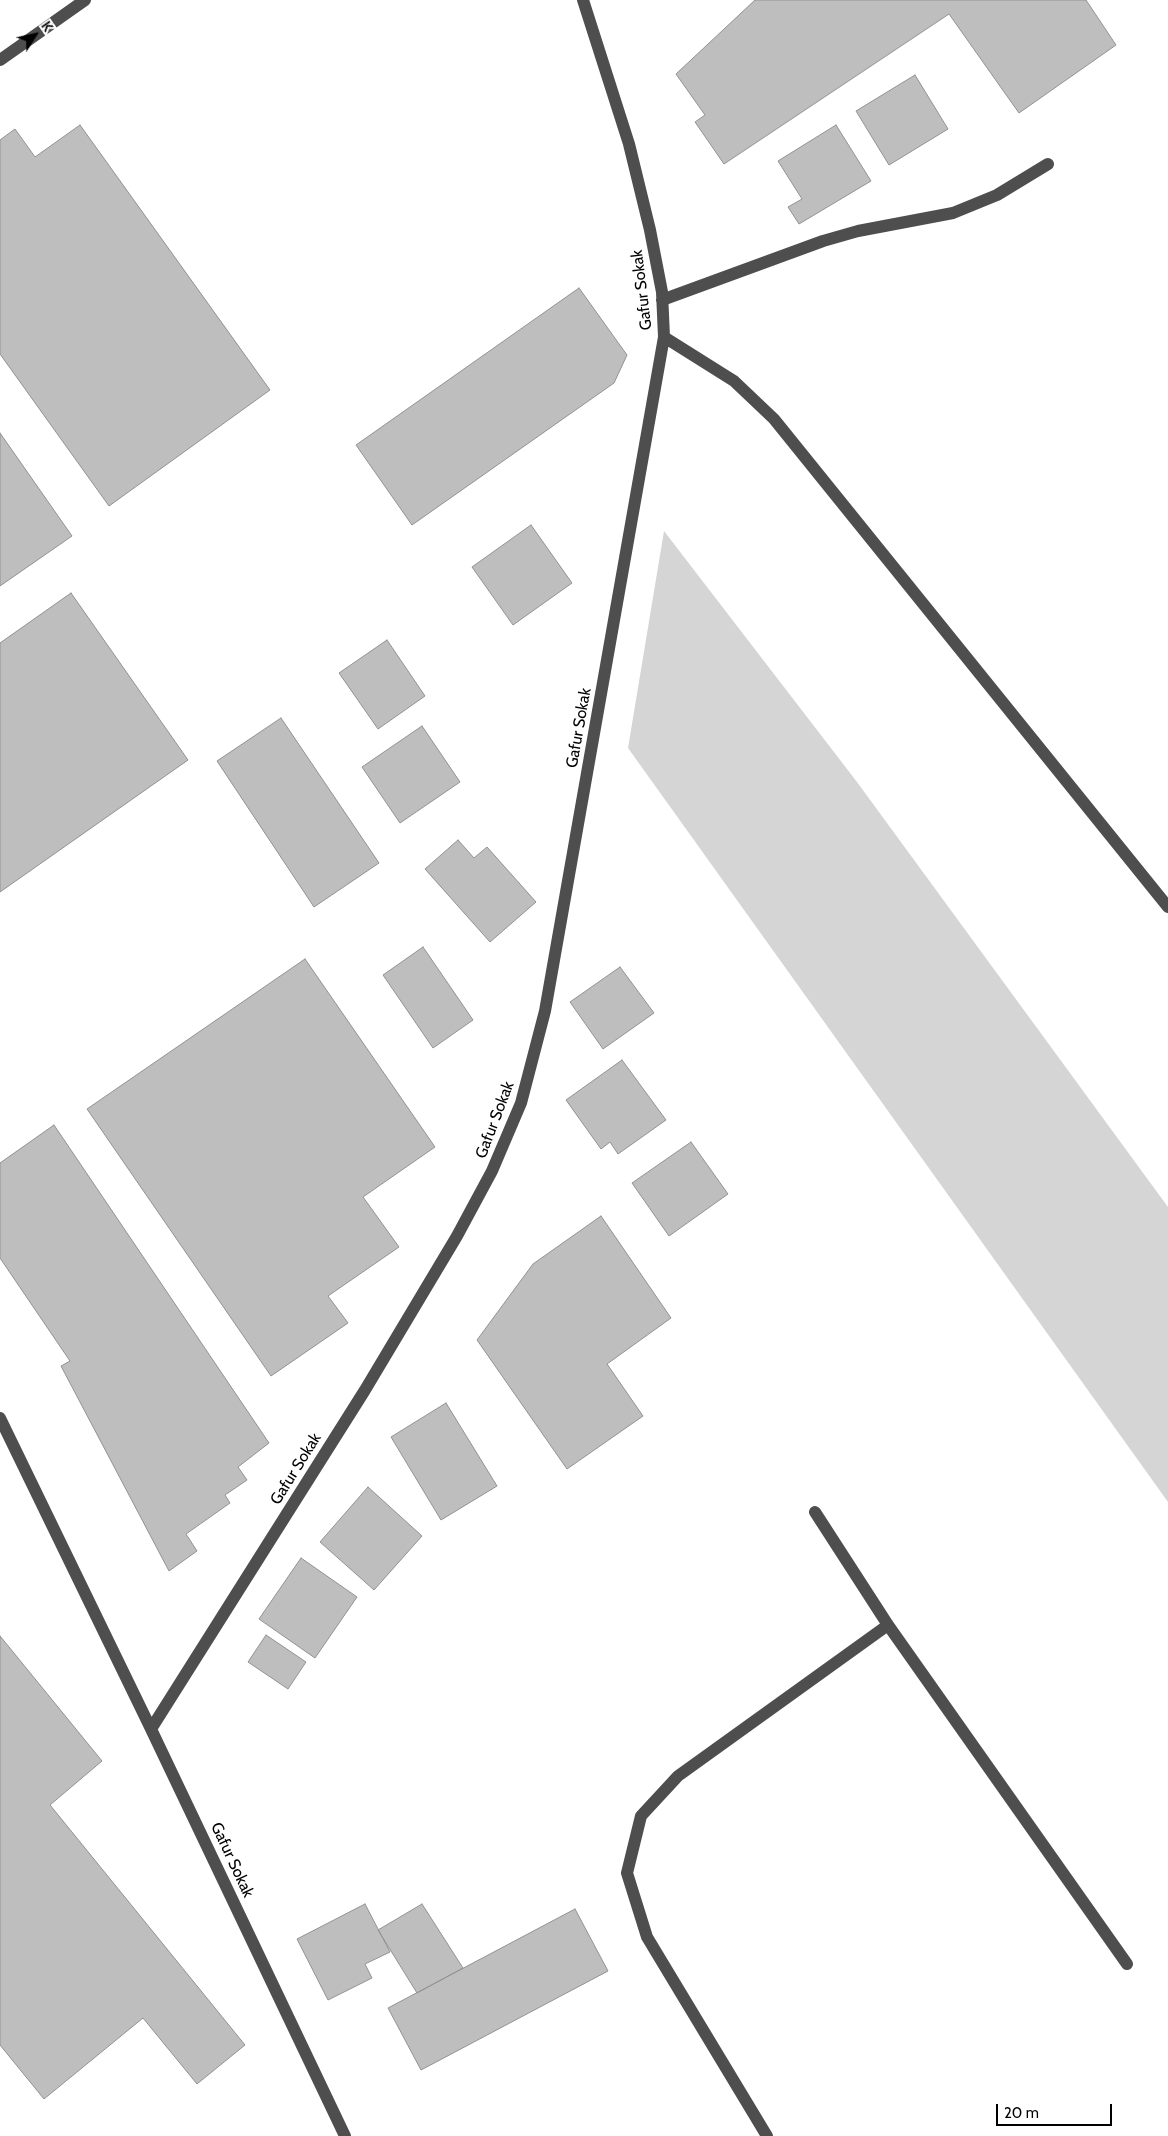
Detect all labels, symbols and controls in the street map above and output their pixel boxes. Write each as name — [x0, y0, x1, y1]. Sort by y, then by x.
north arrow — [10, 10, 60, 60]
text: K — [37, 18, 57, 35]
street label: Gafur Sokak — [628, 249, 656, 331]
street label: Gafur Sokak — [563, 687, 595, 769]
street label: Gafur Sokak — [472, 1079, 518, 1161]
street label: Gafur Sokak — [266, 1430, 326, 1508]
street label: Gafur Sokak — [206, 1819, 258, 1901]
scale bar — [998, 2094, 1114, 2126]
text: 20 m — [1004, 2104, 1039, 2122]

